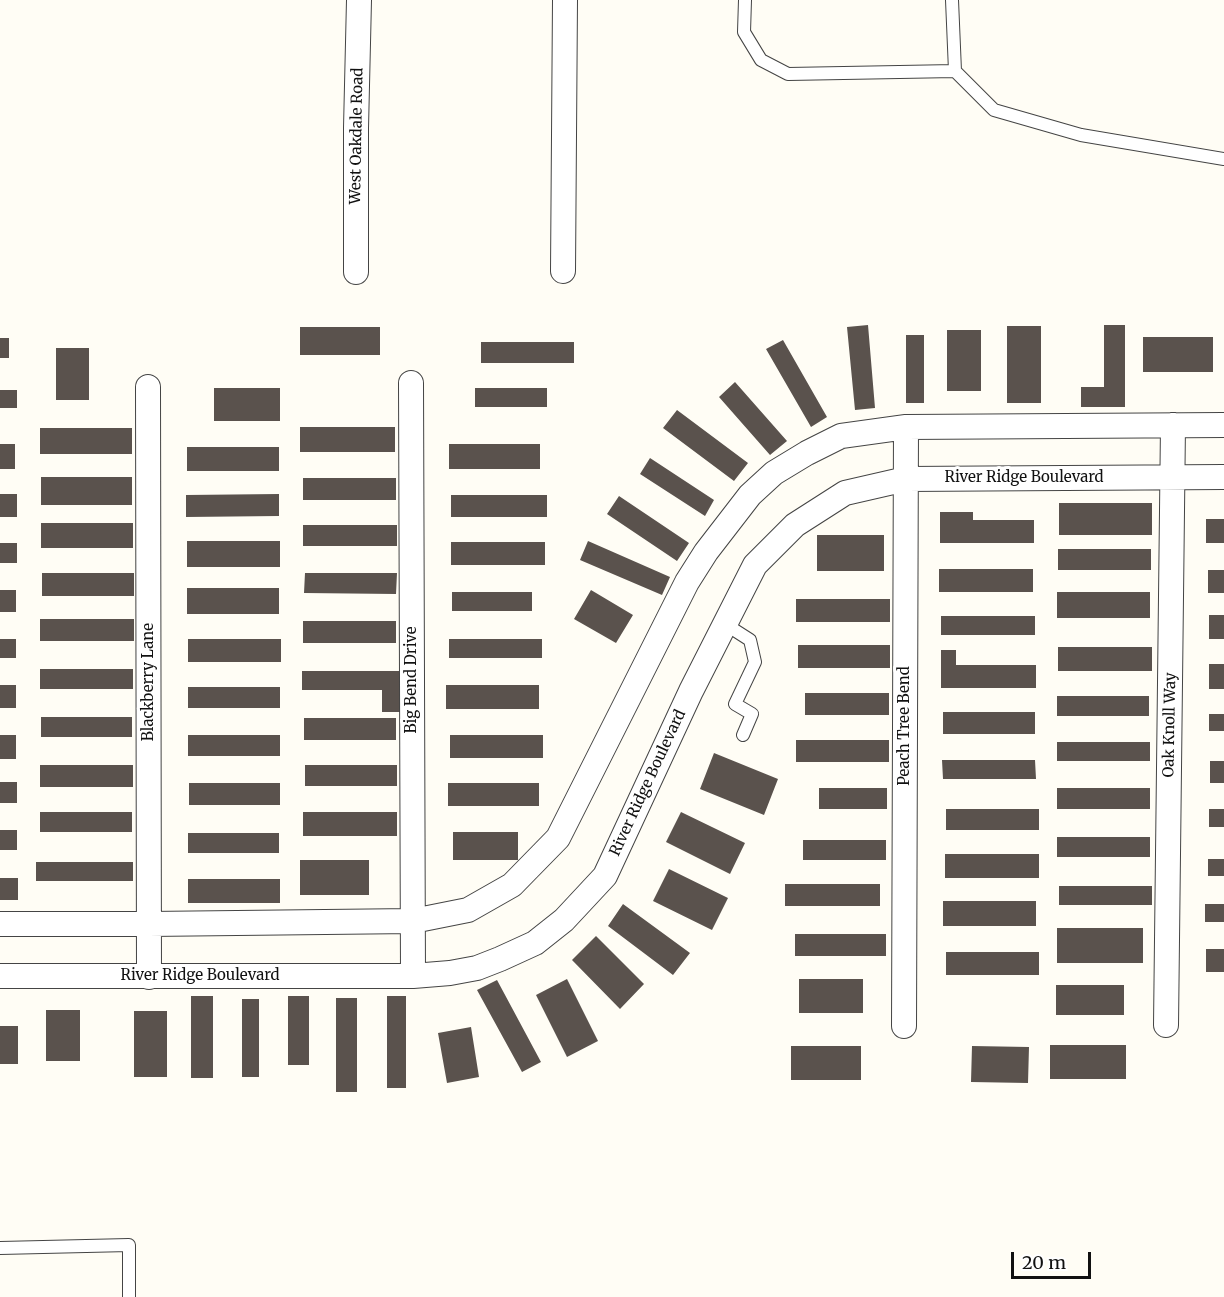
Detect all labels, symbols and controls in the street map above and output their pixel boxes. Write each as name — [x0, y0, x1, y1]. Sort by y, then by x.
street label: West Oakdale Road — [347, 67, 367, 205]
street label: River Ridge Boulevard — [944, 469, 1104, 487]
street label: Blackberry Lane — [140, 623, 158, 741]
street label: Big Bend Drive — [403, 626, 421, 734]
street label: Peach Tree Bend — [896, 666, 914, 786]
street label: Oak Knoll Way — [1160, 672, 1180, 778]
street label: River Ridge Boulevard — [606, 707, 690, 859]
street label: River Ridge Boulevard — [120, 967, 280, 985]
scale bar — [1014, 1240, 1094, 1278]
text: 20 m — [1022, 1251, 1066, 1274]

